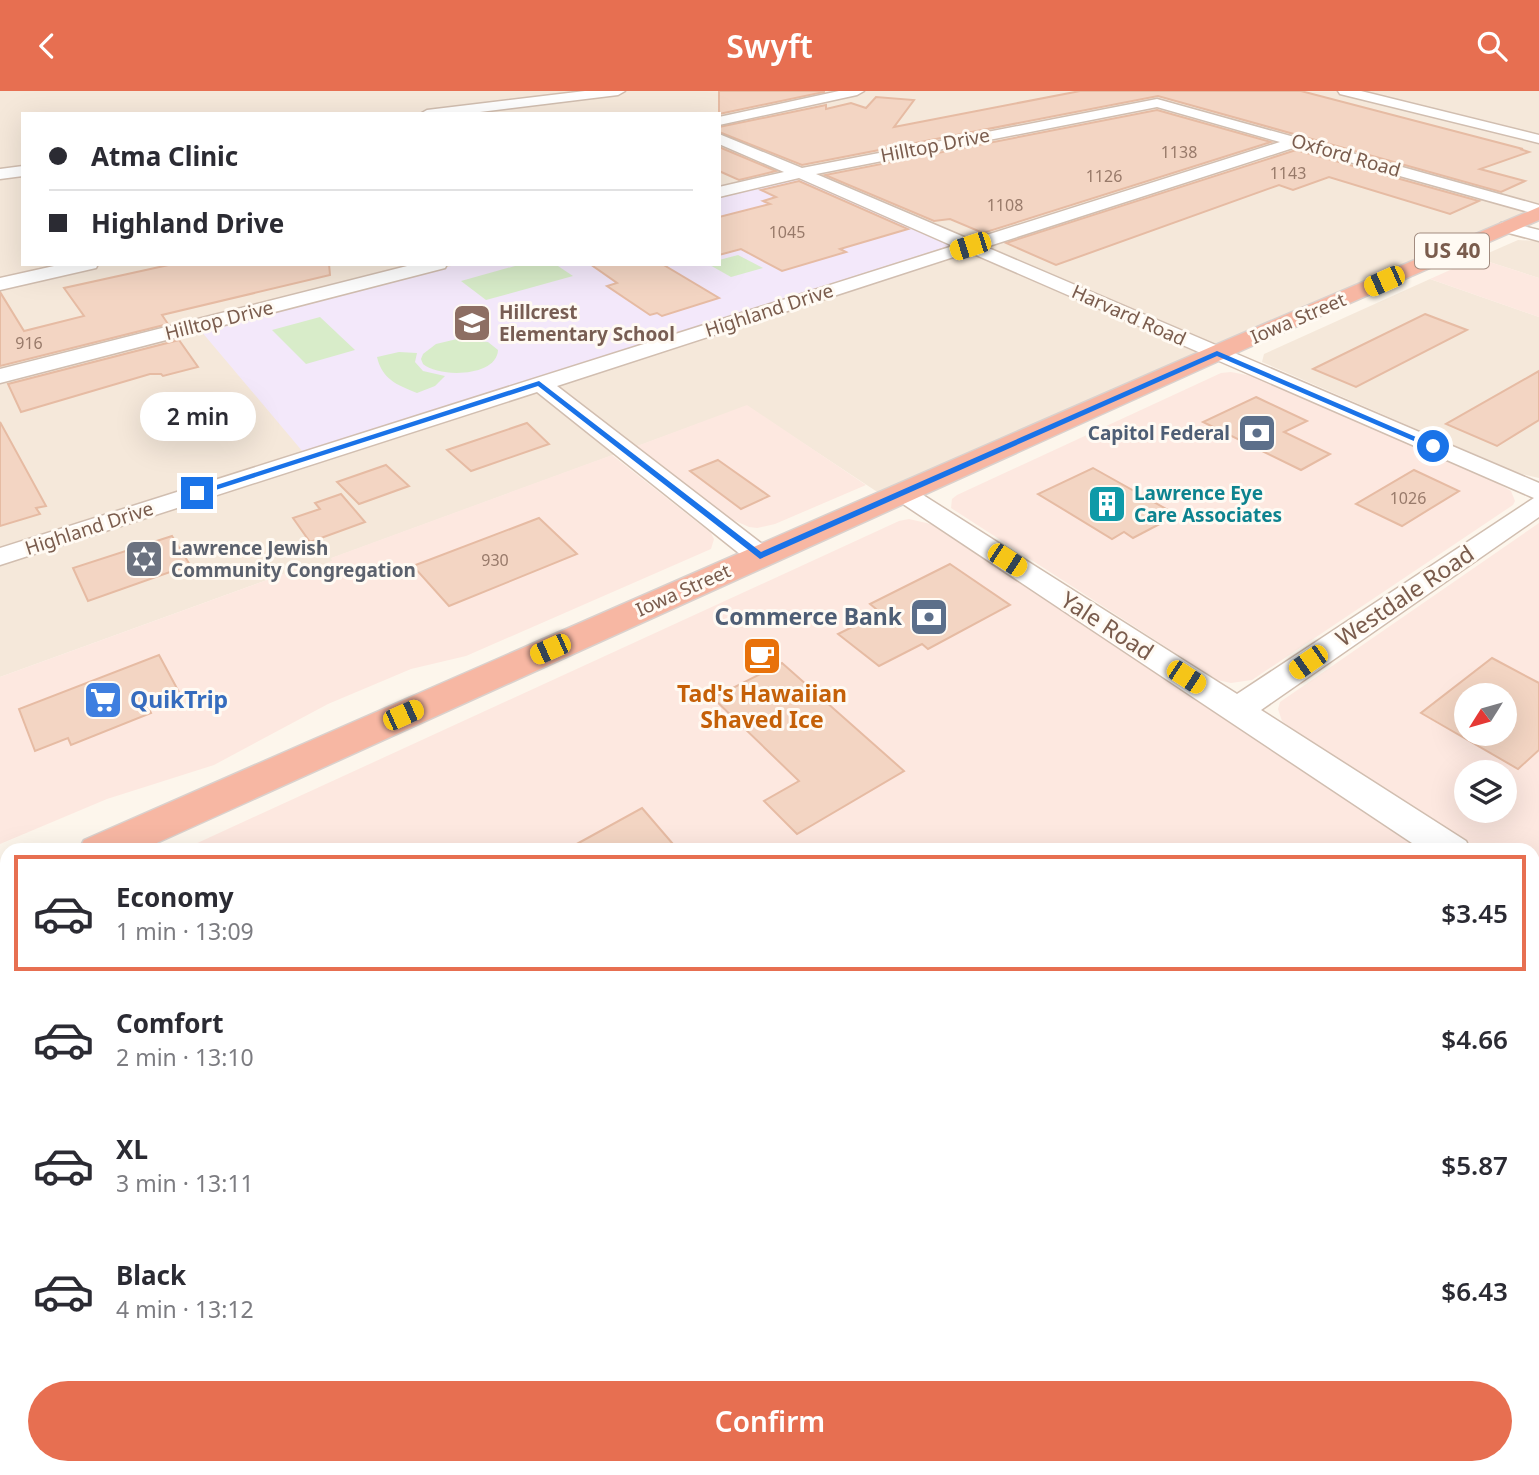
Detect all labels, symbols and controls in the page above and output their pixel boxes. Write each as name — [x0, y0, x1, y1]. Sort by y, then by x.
text: Swyft — [726, 24, 813, 67]
icon: back — [28, 27, 66, 65]
icon: search — [1473, 27, 1511, 65]
street label: Hilltop Drive — [878, 122, 992, 168]
street label: Oxford Road — [1288, 127, 1404, 183]
text: Atma Clinic — [91, 138, 238, 174]
house number: 1138 — [1161, 141, 1197, 163]
house number: 1143 — [1270, 162, 1306, 184]
house number: 1126 — [1086, 165, 1122, 187]
house number: 1108 — [987, 194, 1023, 216]
text: Highland Drive — [91, 205, 284, 241]
house number: 1045 — [769, 221, 805, 243]
car — [947, 230, 994, 262]
road number: US 40 — [1415, 233, 1489, 269]
car — [1361, 263, 1408, 299]
street label: Highland Drive — [702, 277, 836, 343]
street label: Harvard Road — [1068, 278, 1190, 352]
street label: Iowa Street — [1246, 286, 1350, 350]
street label: Hilltop Drive — [162, 294, 276, 346]
place label: Hillcrest Elementary School — [499, 299, 675, 347]
school or university icon: Hillcrest Elementary School — [451, 302, 493, 344]
house number: 916 — [15, 332, 43, 354]
callout: 2 min — [139, 391, 255, 441]
text: 2 min — [167, 400, 229, 432]
bank icon: Capitol Federal — [1236, 412, 1278, 454]
place label: Capitol Federal — [1088, 420, 1230, 446]
route start — [1417, 430, 1449, 462]
route end — [181, 477, 213, 509]
place label: Lawrence Eye Care Associates — [1134, 480, 1282, 528]
building icon: Lawrence Eye Care Associates — [1086, 483, 1128, 525]
house number: 1026 — [1390, 487, 1426, 509]
street label: Highland Drive — [22, 495, 156, 561]
place label: Lawrence Jewish Community Congregation — [171, 535, 416, 583]
street label: Westdale Road — [1329, 537, 1480, 653]
synagogue icon: Lawrence Jewish Community Congregation — [123, 538, 165, 580]
car — [984, 540, 1031, 580]
house number: 930 — [481, 549, 509, 571]
street label: Iowa Street — [632, 557, 735, 622]
street label: Yale Road — [1055, 583, 1160, 667]
bank icon: Commerce Bank — [908, 596, 950, 638]
place label: Commerce Bank — [715, 600, 903, 632]
car — [527, 631, 574, 667]
cafe icon: Tad's Hawaiian Shaved Ice — [741, 635, 783, 677]
car — [1285, 641, 1332, 683]
car — [1163, 657, 1210, 697]
place label: Tad's Hawaiian Shaved Ice — [677, 677, 847, 735]
supermarket icon: QuikTrip — [82, 679, 124, 721]
place label: QuikTrip — [130, 683, 228, 715]
north arrow — [1454, 683, 1517, 745]
map controls — [1454, 683, 1517, 823]
car — [380, 697, 427, 733]
button: layers — [1454, 760, 1517, 823]
text: Economy — [116, 879, 234, 915]
icon: car — [32, 882, 95, 945]
text: $3.45 — [1441, 895, 1508, 931]
text: 1 min · 13:09 — [116, 915, 254, 947]
text: Comfort — [116, 1005, 224, 1041]
icon: car — [32, 1008, 95, 1071]
text: $4.66 — [1441, 1021, 1508, 1057]
text: 2 min · 13:10 — [116, 1041, 254, 1073]
text: XL — [116, 1131, 148, 1167]
icon: car — [32, 1134, 95, 1197]
text: $5.87 — [1441, 1147, 1508, 1183]
text: 3 min · 13:11 — [116, 1167, 254, 1199]
text: Black — [116, 1257, 186, 1293]
icon: car — [32, 1260, 95, 1323]
text: $6.43 — [1441, 1273, 1508, 1309]
text: 4 min · 13:12 — [116, 1293, 254, 1325]
button: Confirm — [28, 1381, 1512, 1461]

